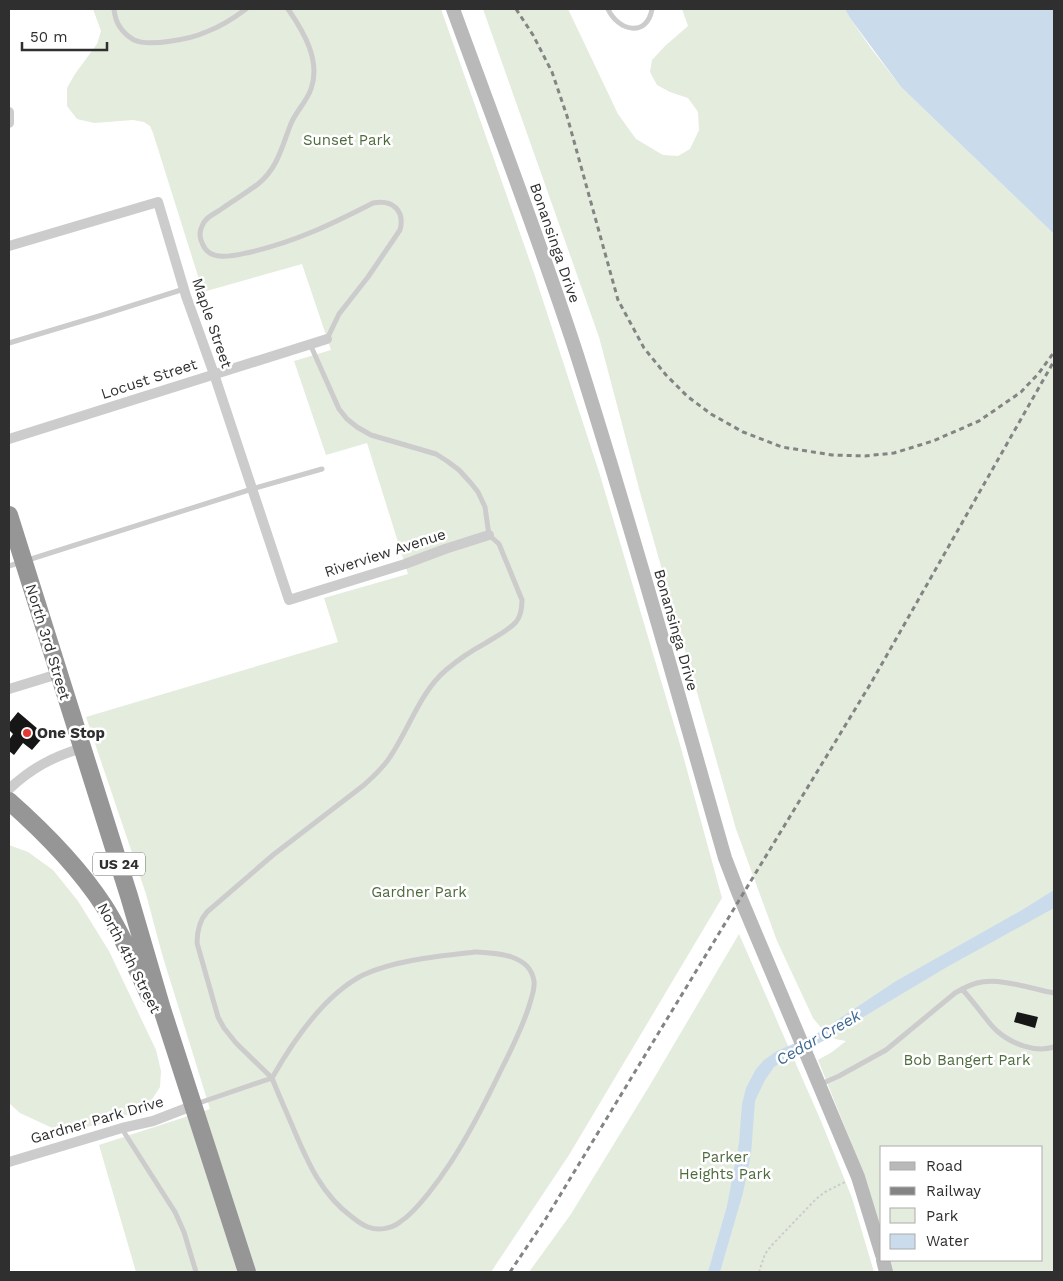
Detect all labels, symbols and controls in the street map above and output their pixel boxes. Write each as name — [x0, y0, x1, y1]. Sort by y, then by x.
scale bar — [22, 20, 108, 52]
text: 50 m — [30, 28, 67, 46]
park label: Sunset Park — [303, 131, 392, 149]
street label: Bonansinga Drive — [526, 181, 584, 305]
street label: Maple Street — [188, 276, 236, 371]
street label: Locust Street — [99, 355, 200, 403]
street label: Riverview Avenue — [322, 525, 448, 581]
street label: Bonansinga Drive — [650, 567, 702, 693]
street label: North 3rd Street — [22, 582, 74, 703]
place label: One Stop — [37, 724, 105, 742]
marker: One Stop — [21, 727, 33, 739]
road number: US 24 — [93, 852, 145, 876]
park label: Gardner Park — [371, 883, 467, 901]
street label: North 4th Street — [93, 900, 165, 1017]
water label: Cedar Creek — [773, 1005, 865, 1069]
park label: Bob Bangert Park — [904, 1051, 1031, 1069]
street label: Gardner Park Drive — [28, 1092, 166, 1148]
legend — [880, 1146, 1043, 1261]
park label: Parker Heights Park — [679, 1148, 772, 1183]
text: Road — [926, 1157, 963, 1175]
text: Railway — [926, 1182, 981, 1200]
text: Park — [926, 1207, 959, 1225]
text: Water — [926, 1232, 969, 1250]

